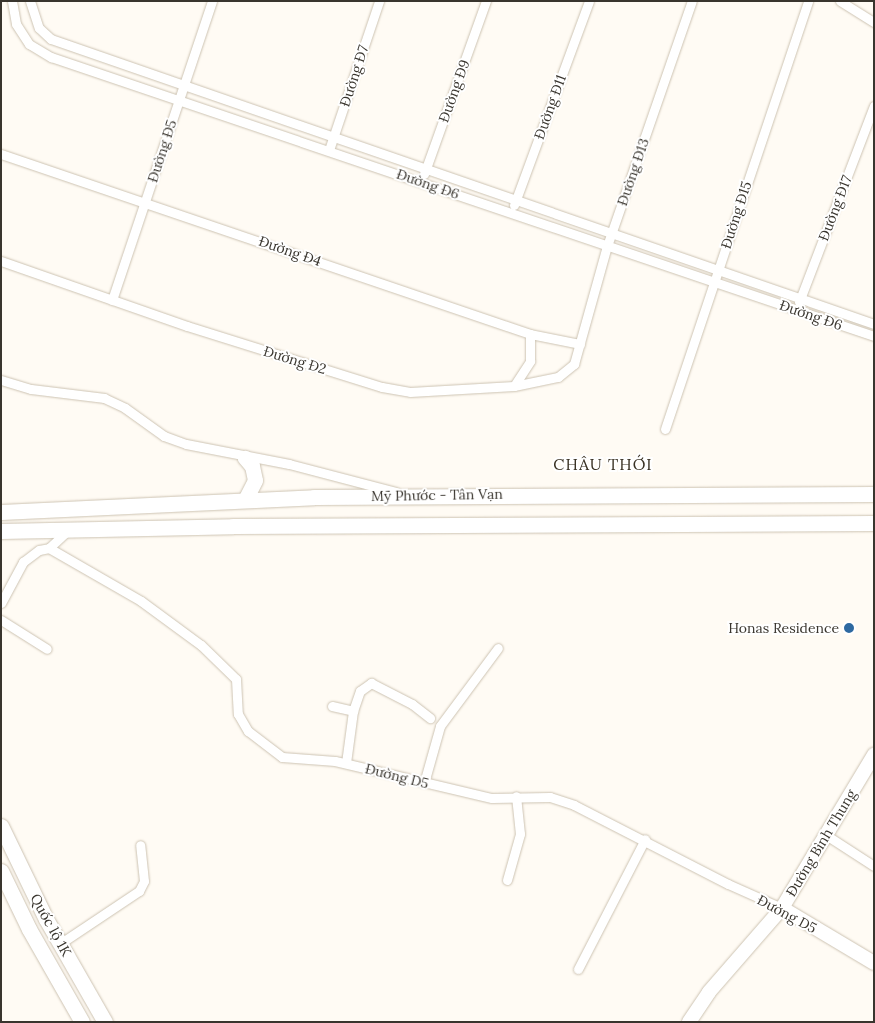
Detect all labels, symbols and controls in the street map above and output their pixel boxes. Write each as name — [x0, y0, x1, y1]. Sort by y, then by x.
street label: Đường Đ7 — [336, 43, 372, 109]
street label: Đường Đ9 — [435, 57, 473, 125]
street label: Đường Đ11 — [531, 72, 569, 142]
street label: Đường Đ5 — [144, 118, 180, 184]
street label: Đường Đ13 — [614, 136, 652, 208]
street label: Đường Đ6 — [394, 165, 462, 203]
street label: Đường Đ17 — [815, 173, 855, 243]
street label: Đường Đ15 — [717, 179, 755, 251]
street label: Đường Đ4 — [257, 232, 323, 270]
street label: Đường Đ6 — [777, 296, 845, 334]
street label: Đường Đ2 — [262, 342, 328, 378]
district label: CHÂU THỚI — [552, 454, 654, 474]
street label: Mỹ Phước - Tân Vạn — [371, 485, 503, 505]
place label: Honas Residence — [728, 620, 839, 636]
marker: Honas Residence — [843, 622, 855, 634]
street label: Đường D5 — [363, 760, 431, 792]
street label: Đường Bình Thung — [782, 786, 860, 900]
street label: Quốc lộ 1K — [27, 891, 75, 959]
street label: Đường D5 — [754, 891, 820, 937]

